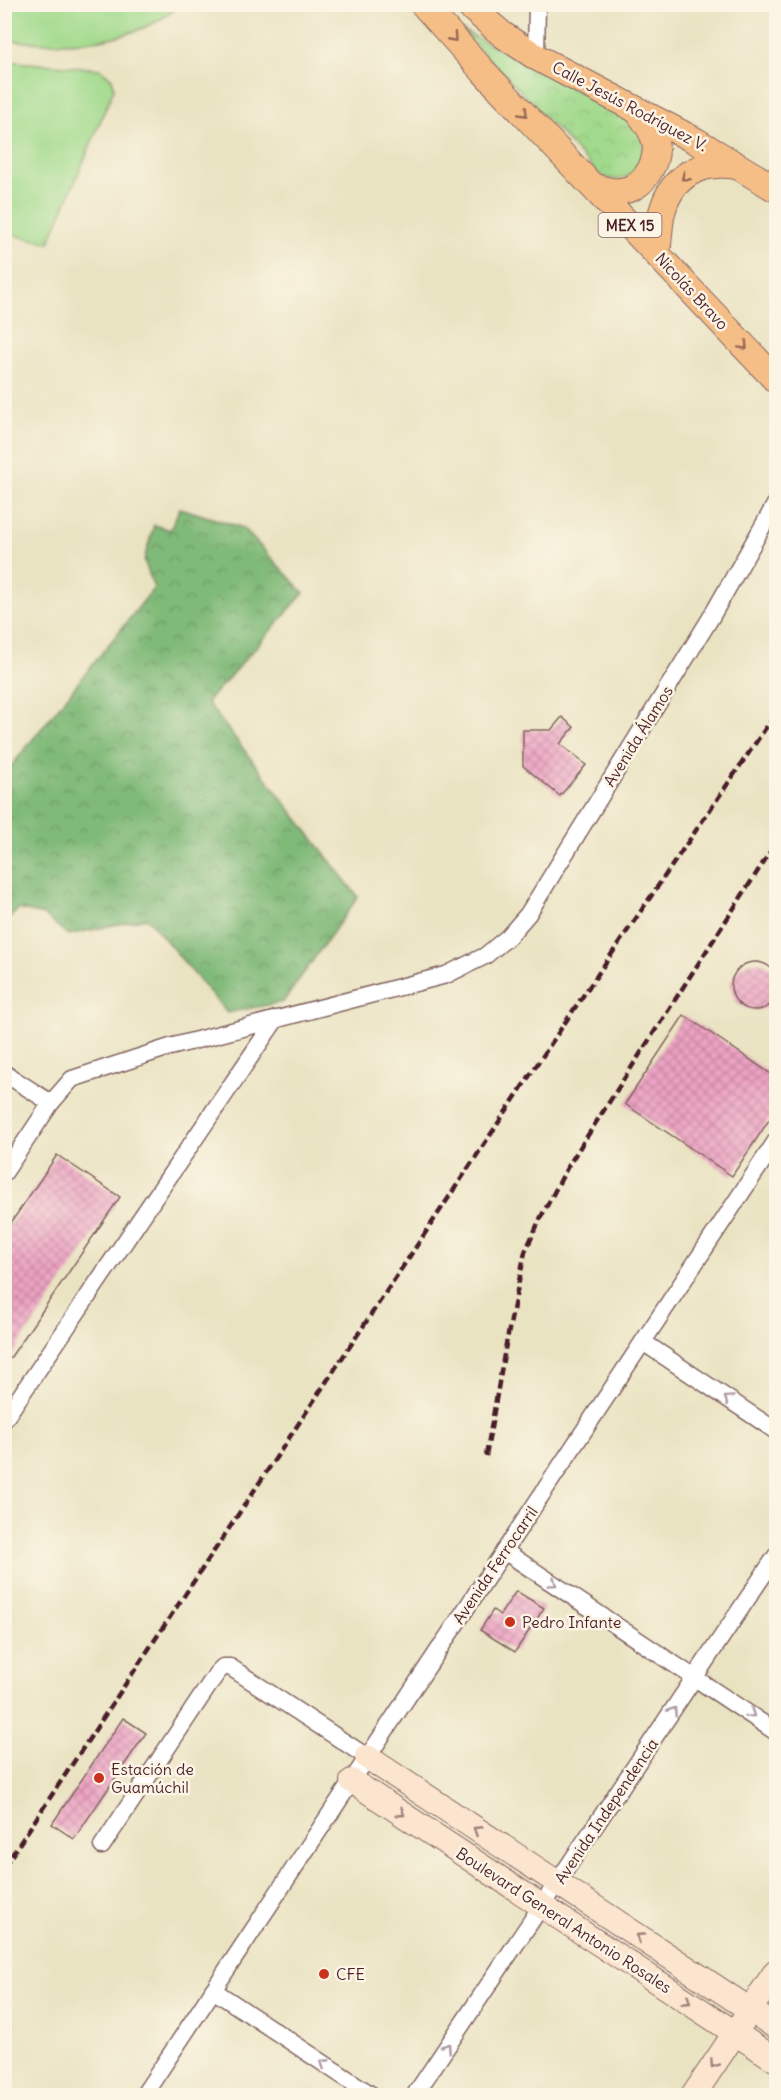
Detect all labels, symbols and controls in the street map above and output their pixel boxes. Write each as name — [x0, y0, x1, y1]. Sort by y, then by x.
one-way arrow — [446, 31, 457, 41]
street label: Calle Jesús Rodríguez V. — [549, 57, 711, 155]
one-way arrow — [516, 106, 527, 117]
one-way arrow — [681, 170, 692, 181]
road number: MEX 15 — [598, 213, 662, 237]
street label: Nicolás Bravo — [651, 248, 733, 334]
one-way arrow — [737, 339, 748, 350]
street label: Avenida Álamos — [599, 682, 677, 790]
one-way arrow — [724, 1395, 735, 1406]
street label: Avenida Ferrocarril — [448, 1502, 542, 1628]
one-way arrow — [546, 1576, 557, 1587]
place label: Pedro Infante — [522, 1612, 621, 1632]
marker: Pedro Infante — [503, 1615, 517, 1629]
one-way arrow — [665, 1707, 677, 1717]
one-way arrow — [744, 1707, 755, 1718]
street label: Avenida Independencia — [550, 1735, 662, 1887]
place label: Estación de Guamúchil — [111, 1759, 194, 1797]
marker: Estación de Guamúchil — [92, 1771, 106, 1785]
one-way arrow — [395, 1805, 405, 1817]
one-way arrow — [473, 1825, 483, 1837]
street label: Boulevard General Antonio Rosales — [453, 1843, 675, 1997]
one-way arrow — [636, 1933, 647, 1944]
place label: CFE — [336, 1964, 365, 1984]
marker: CFE — [317, 1967, 331, 1981]
one-way arrow — [680, 1994, 691, 2005]
one-way arrow — [440, 2043, 451, 2054]
one-way arrow — [709, 2058, 721, 2068]
one-way arrow — [320, 2059, 330, 2071]

